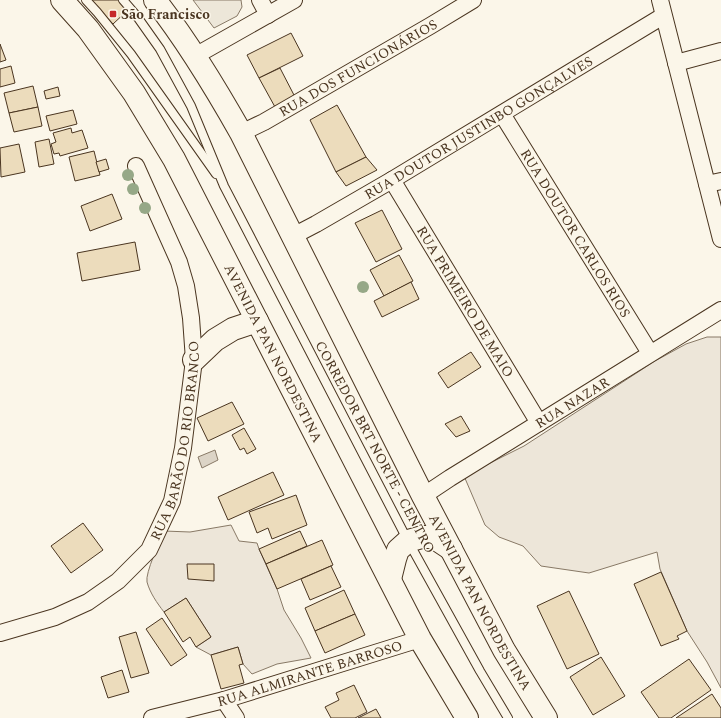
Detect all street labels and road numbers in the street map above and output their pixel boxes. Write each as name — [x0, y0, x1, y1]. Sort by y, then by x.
street label: RUA DOS FUNCIONÁRIOS — [275, 14, 441, 122]
street label: RUA DOUTOR JUSTINBO GONÇALVES — [360, 50, 597, 204]
street label: RUA DOUTOR CARLOS RIOS — [515, 145, 636, 321]
street label: RUA PRIMEIRO DE MAIO — [412, 222, 519, 381]
street label: AVENIDA PAN NORDESTINA — [219, 260, 328, 447]
street label: CORREDOR BRT NORTE - CENTRO — [310, 337, 440, 557]
street label: RUA BARÃO DO RIO BRANCO — [145, 340, 205, 544]
street label: RUA NAZAR — [531, 371, 614, 433]
street label: AVENIDA PAN NORDESTINA — [424, 510, 537, 695]
street label: RUA ALMIRANTE BARROSO — [215, 635, 405, 712]

